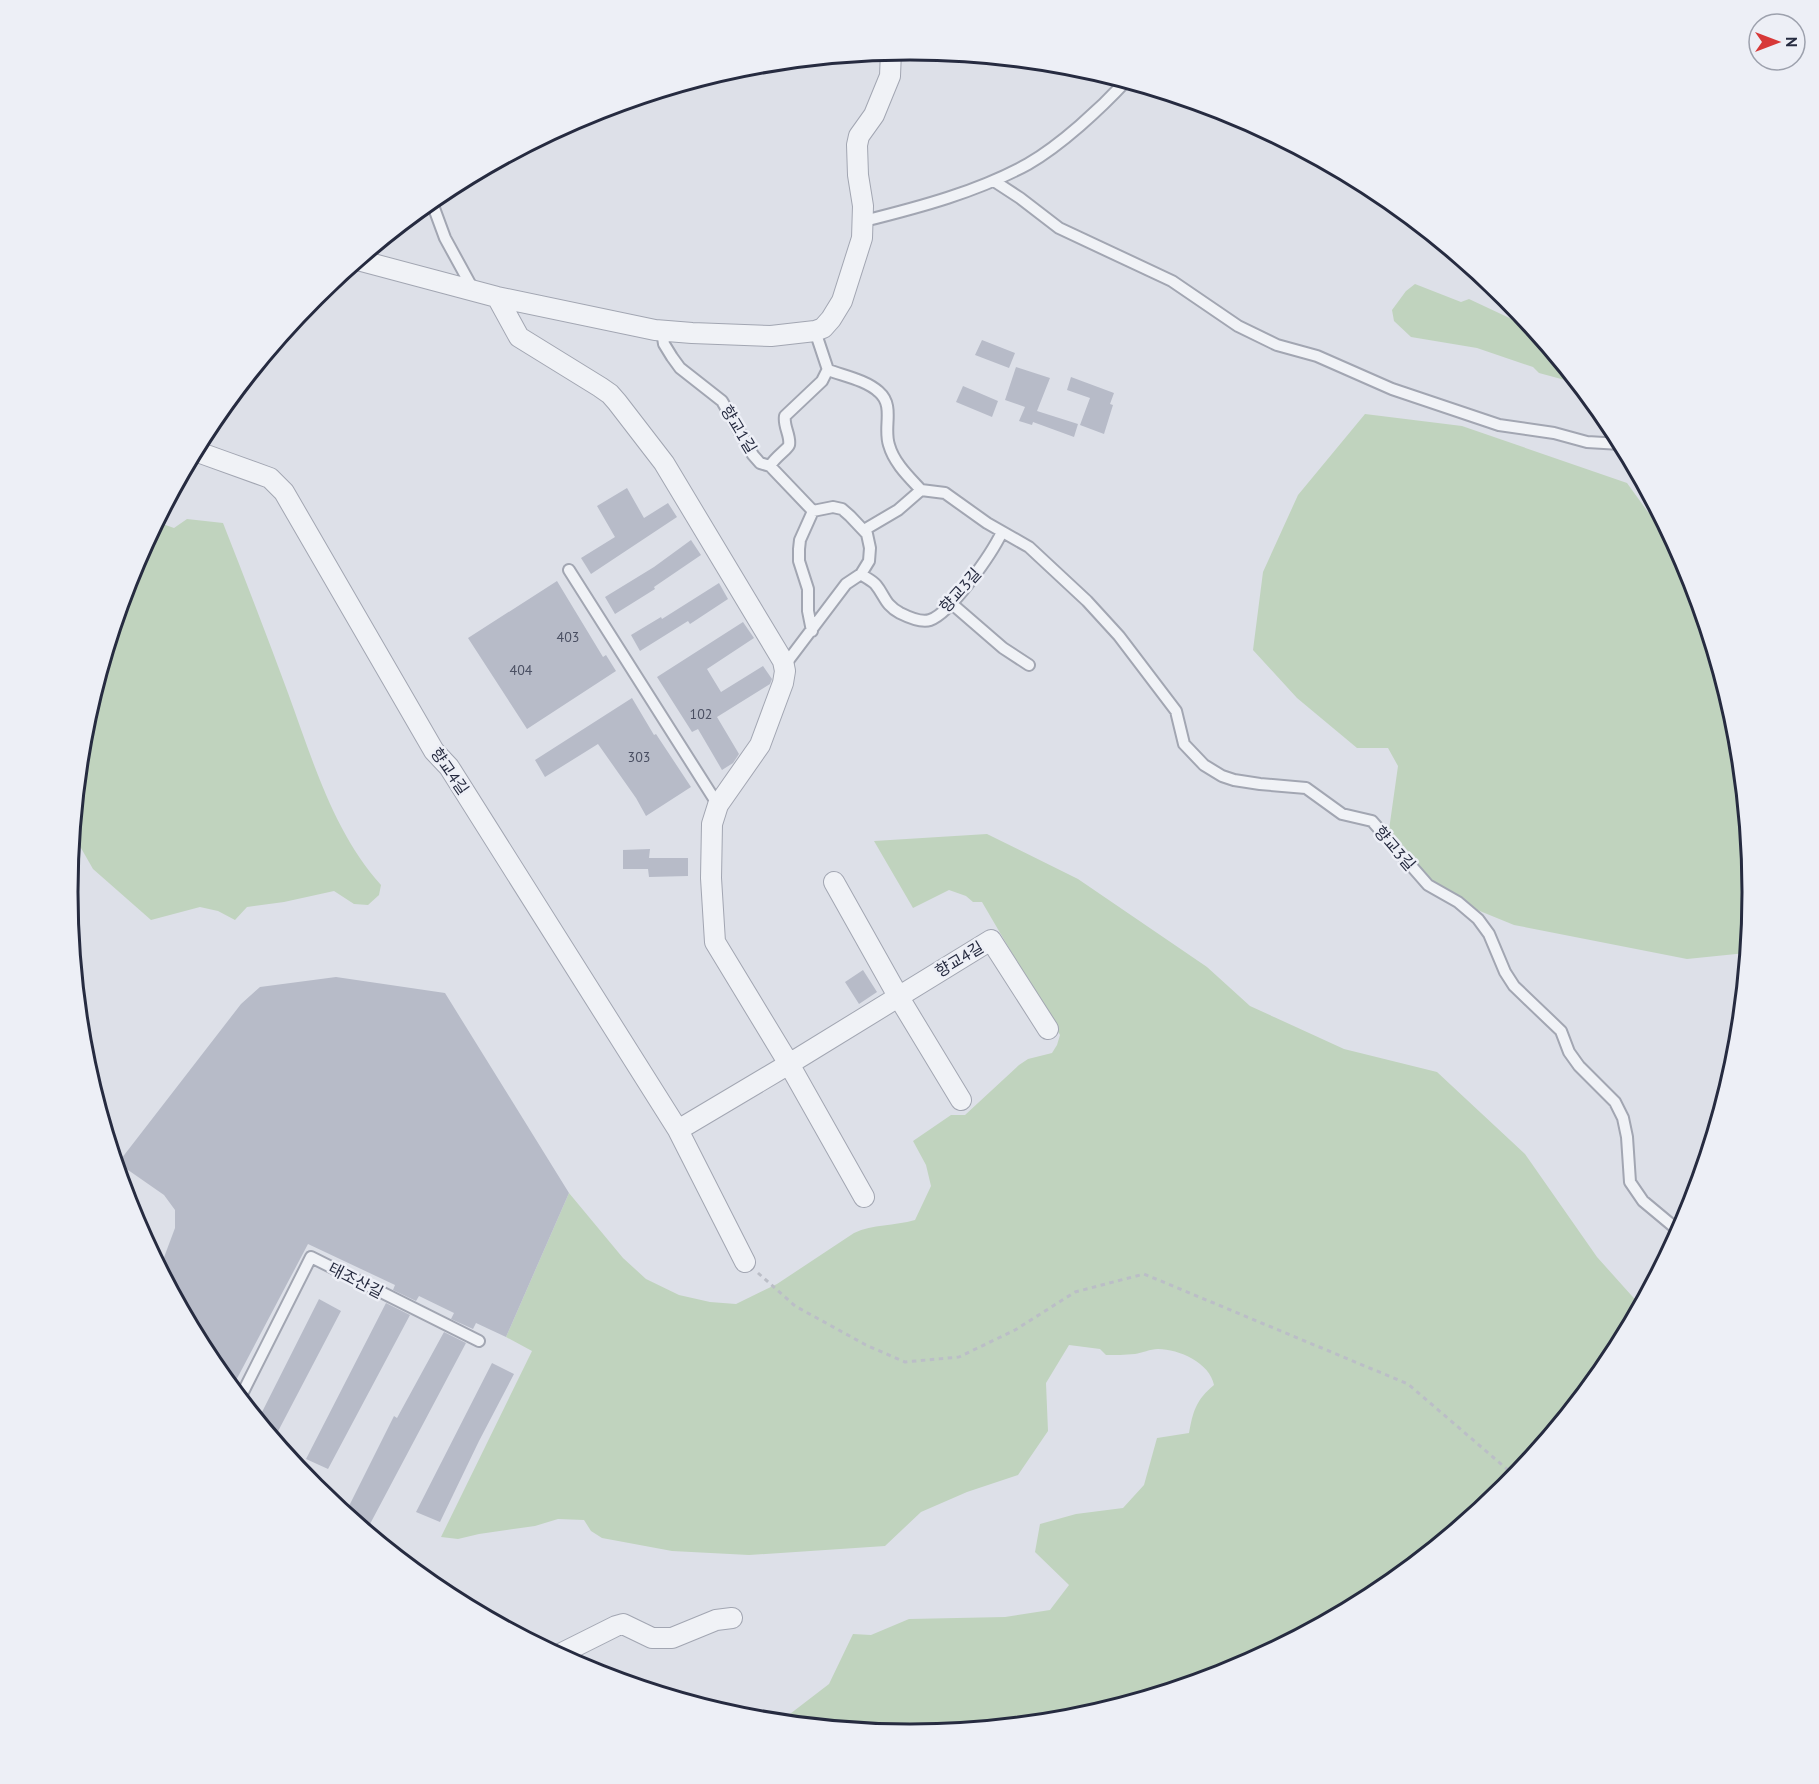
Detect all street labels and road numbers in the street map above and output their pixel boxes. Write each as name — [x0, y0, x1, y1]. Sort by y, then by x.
street label: 향교1길 — [717, 401, 761, 457]
street label: 향교3길 — [935, 564, 985, 616]
street label: 향교4길 — [427, 744, 473, 798]
street label: 향교3길 — [1370, 821, 1420, 875]
street label: 향교4길 — [931, 937, 987, 981]
street label: 태조산길 — [325, 1258, 387, 1302]

